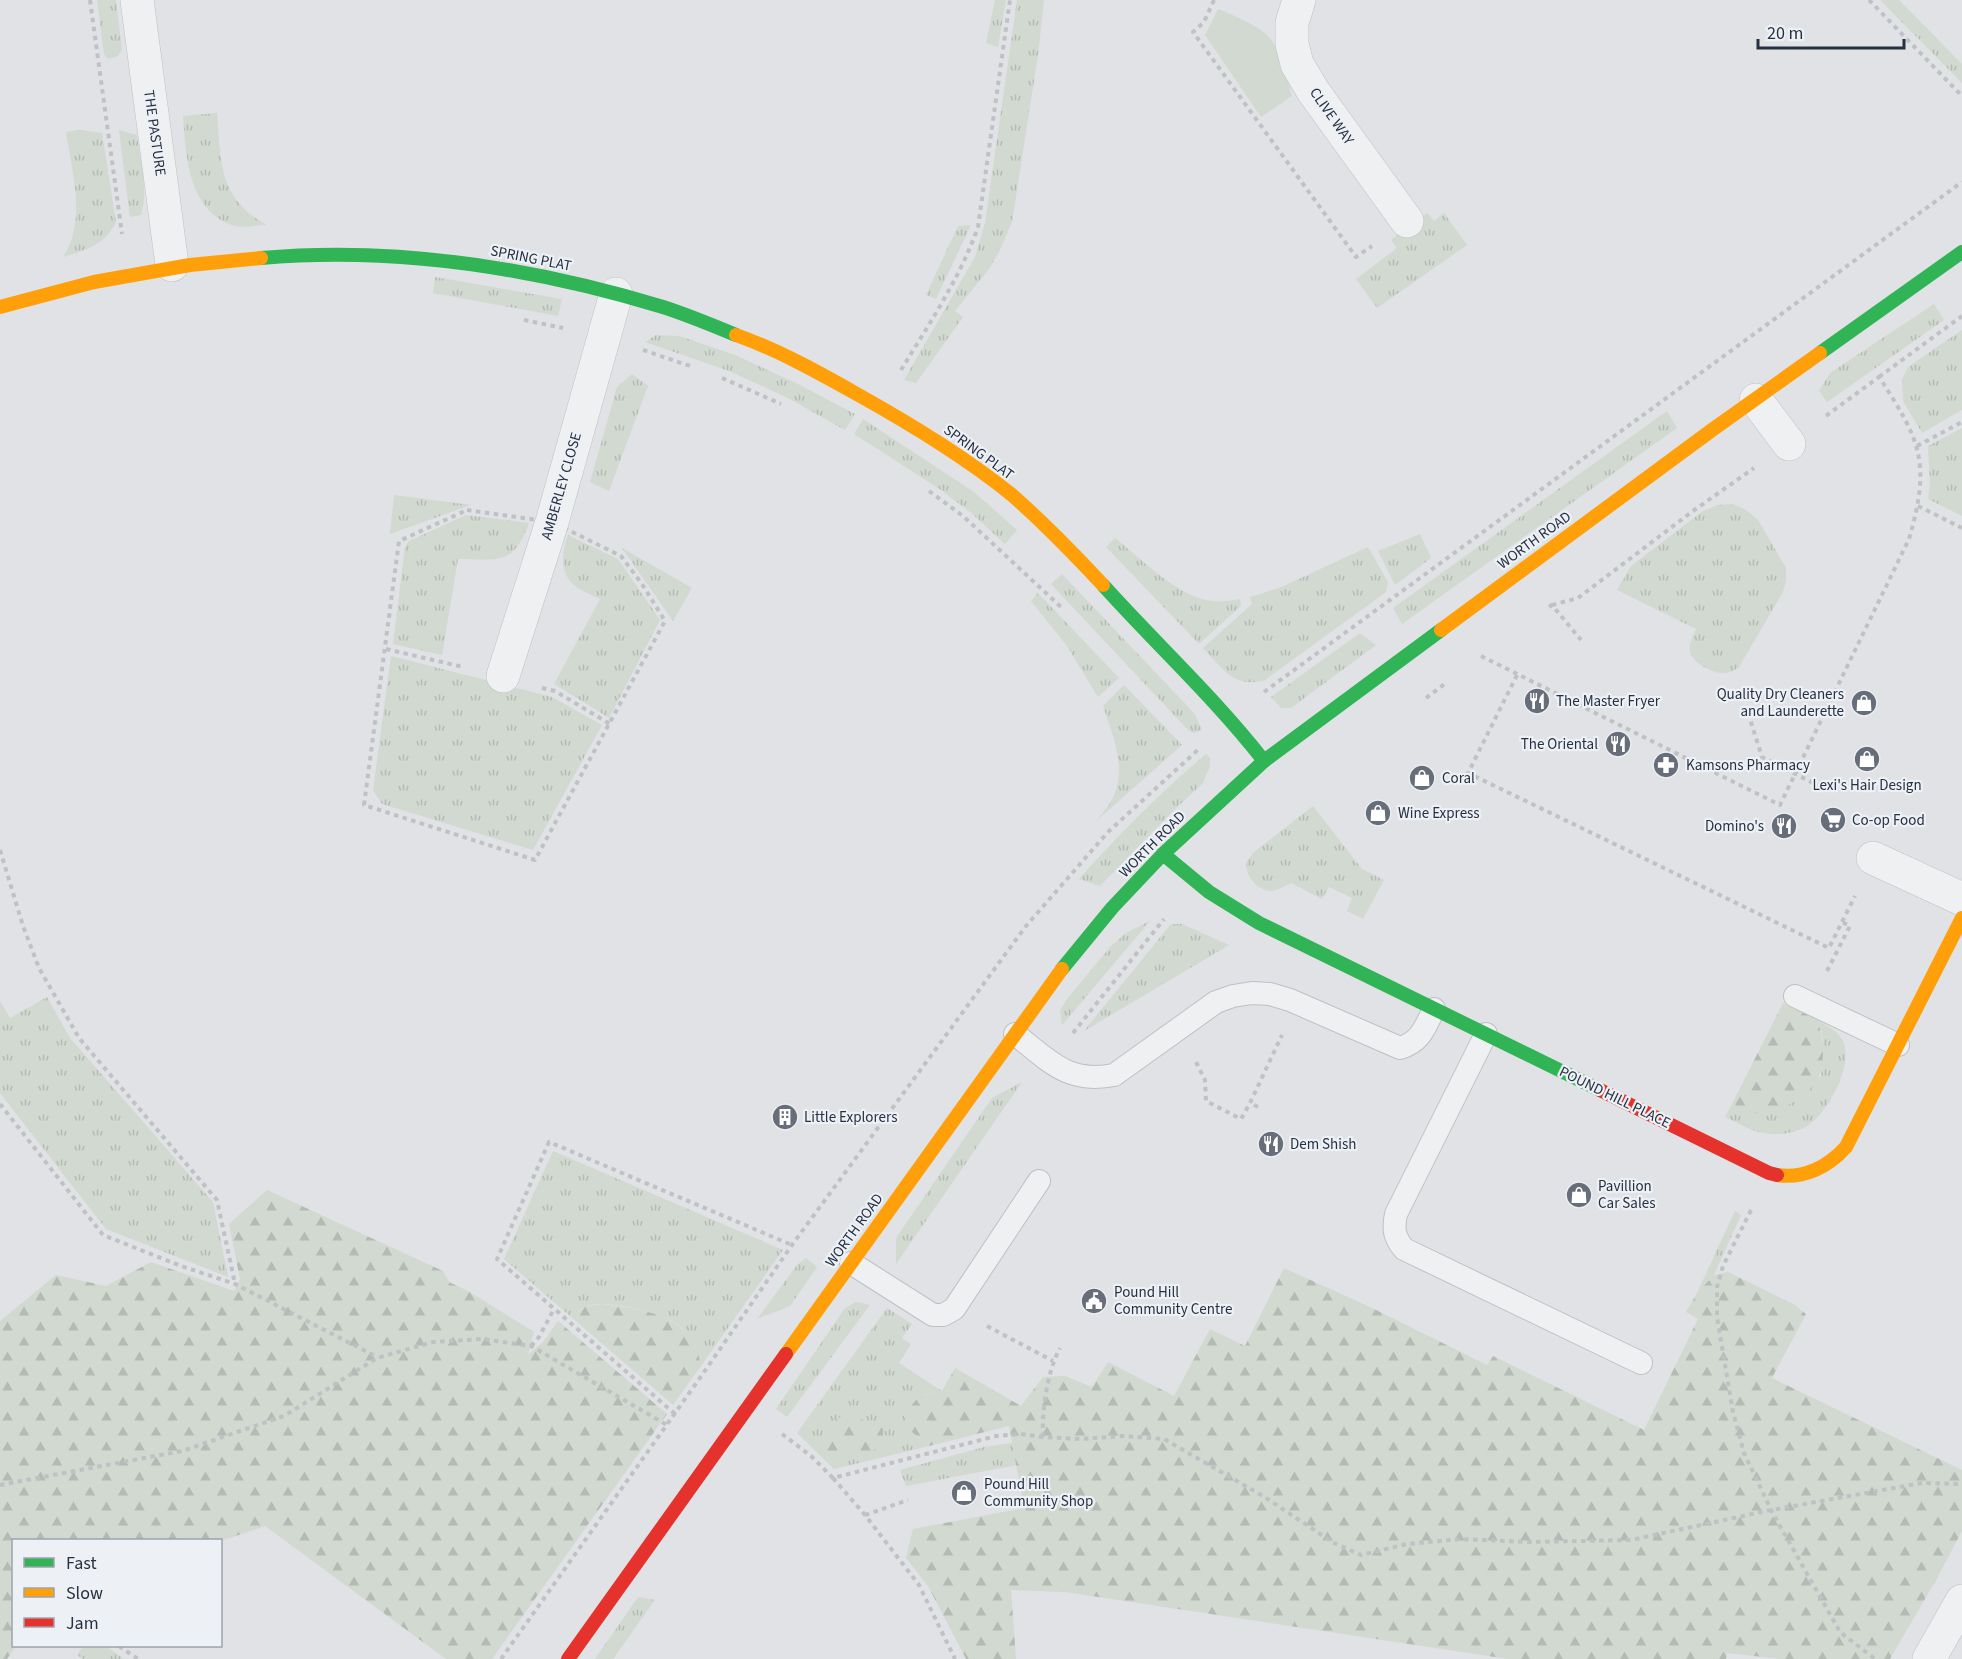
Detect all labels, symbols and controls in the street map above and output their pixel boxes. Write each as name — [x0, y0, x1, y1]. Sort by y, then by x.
scale bar — [1758, 12, 1904, 50]
text: 20 m — [1767, 21, 1803, 46]
street label: CLIVE WAY — [1304, 84, 1359, 150]
street label: THE PASTURE — [138, 89, 171, 177]
street label: SPRING PLAT — [489, 240, 573, 277]
street label: SPRING PLAT — [939, 420, 1018, 485]
street label: AMBERLEY CLOSE — [536, 430, 587, 542]
street label: WORTH ROAD — [1493, 506, 1575, 574]
place label: Quality Dry Cleaners and Launderette — [1717, 684, 1844, 722]
restaurant icon: The Master Fryer — [1522, 686, 1552, 716]
shop icon: Quality Dry Cleaners and Launderette — [1849, 688, 1879, 718]
place label: The Master Fryer — [1556, 691, 1661, 712]
restaurant icon: The Oriental — [1603, 729, 1633, 759]
place label: The Oriental — [1521, 734, 1598, 755]
shop icon: Lexi's Hair Design — [1852, 744, 1882, 774]
pharmacy icon: Kamsons Pharmacy — [1651, 750, 1681, 780]
place label: Kamsons Pharmacy — [1686, 755, 1810, 776]
shop icon: Coral — [1407, 763, 1437, 793]
place label: Coral — [1442, 768, 1475, 789]
place label: Lexi's Hair Design — [1812, 775, 1922, 796]
shop icon: Wine Express — [1363, 798, 1393, 828]
place label: Wine Express — [1398, 803, 1480, 824]
supermarket icon: Co-op Food — [1818, 805, 1848, 835]
street label: WORTH ROAD — [1114, 806, 1190, 882]
place label: Co-op Food — [1852, 810, 1925, 831]
restaurant icon: Domino's — [1769, 811, 1799, 841]
place label: Domino's — [1705, 816, 1764, 837]
street label: POUND HILL PLACE — [1556, 1061, 1674, 1134]
building icon: Little Explorers — [770, 1102, 800, 1132]
place label: Little Explorers — [804, 1107, 897, 1128]
restaurant icon: Dem Shish — [1256, 1129, 1286, 1159]
place label: Dem Shish — [1290, 1134, 1356, 1155]
place label: Pavillion Car Sales — [1598, 1176, 1655, 1214]
shop icon: Pavillion Car Sales — [1564, 1180, 1594, 1210]
street label: WORTH ROAD — [820, 1189, 888, 1271]
place label: Pound Hill Community Centre — [1114, 1282, 1232, 1320]
public building icon: Pound Hill Community Centre — [1079, 1286, 1109, 1316]
place label: Pound Hill Community Shop — [984, 1474, 1093, 1512]
shop icon: Pound Hill Community Shop — [949, 1478, 979, 1508]
legend — [12, 1539, 222, 1647]
text: Fast — [66, 1551, 97, 1576]
text: Slow — [66, 1581, 103, 1606]
text: Jam — [66, 1611, 99, 1636]

